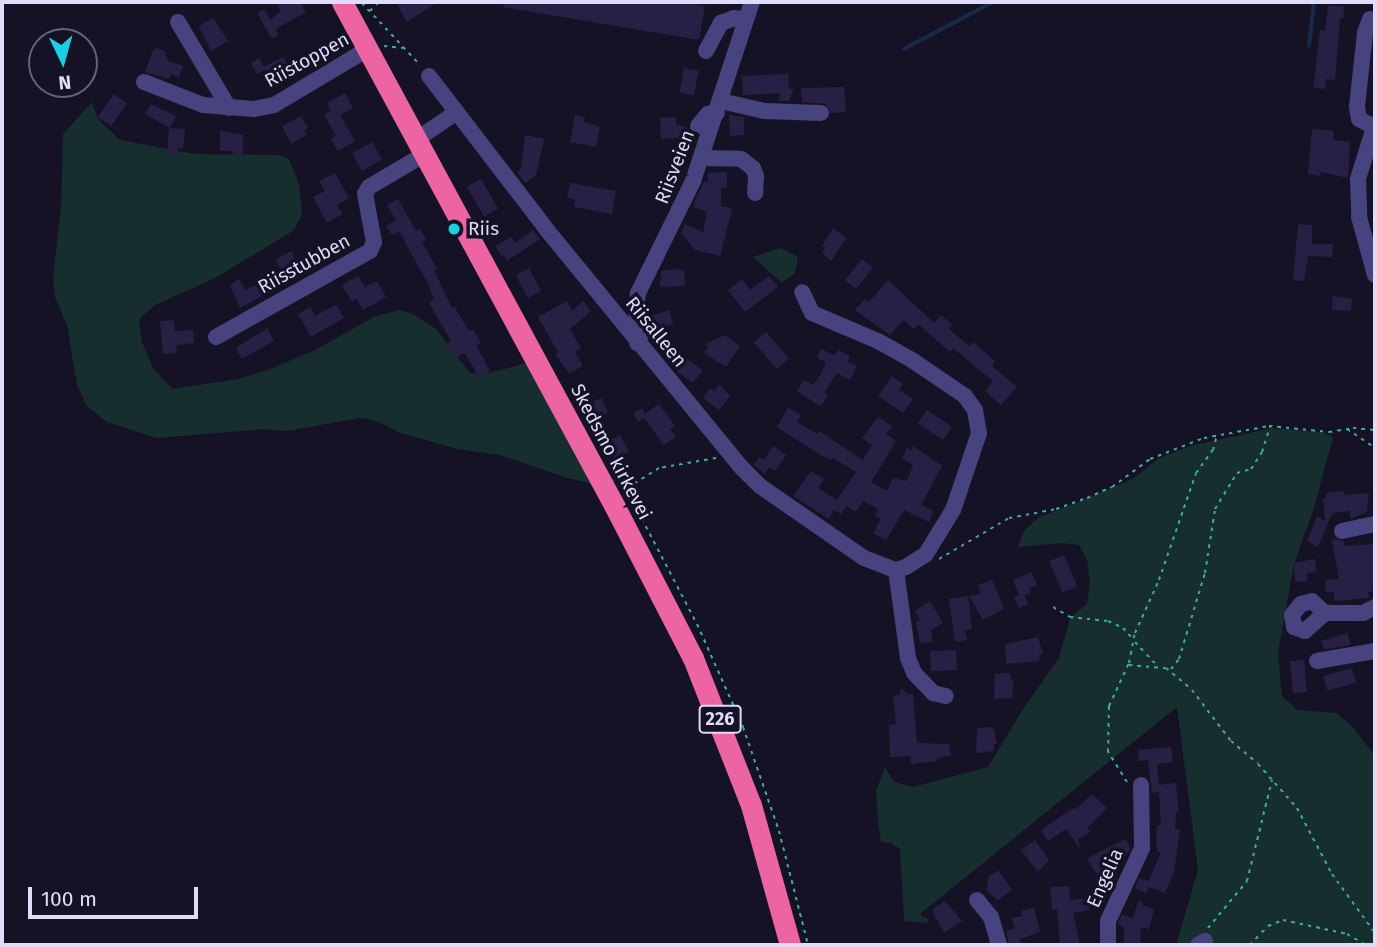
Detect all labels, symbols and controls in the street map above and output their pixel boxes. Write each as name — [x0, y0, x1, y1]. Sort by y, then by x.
north arrow — [28, 28, 98, 98]
street label: Riistoppen — [261, 28, 353, 92]
text: N — [57, 70, 72, 94]
street label: Riisveien — [651, 127, 699, 207]
place label: Riis — [468, 218, 499, 240]
marker: Riis — [446, 221, 462, 237]
street label: Riisstubben — [254, 229, 354, 299]
street label: Riisalleen — [621, 292, 691, 372]
street label: Skedsmo kirkevei — [566, 380, 656, 524]
road number: 226 — [697, 704, 743, 734]
street label: Engelia — [1082, 845, 1128, 911]
scale bar — [32, 874, 201, 918]
text: 100 m — [41, 886, 97, 912]

